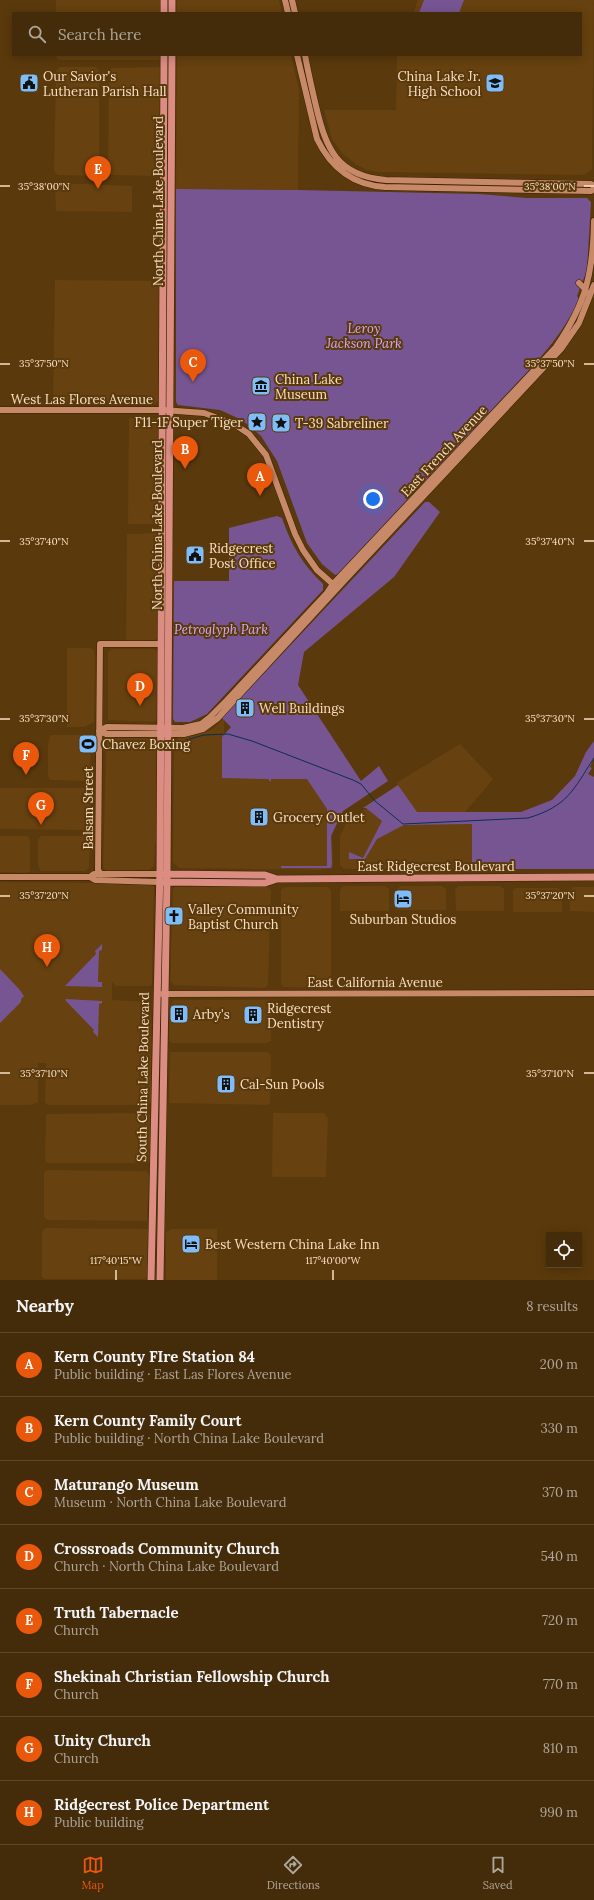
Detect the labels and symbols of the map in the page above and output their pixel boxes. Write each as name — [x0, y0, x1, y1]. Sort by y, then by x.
place label: Our Savior's Lutheran Parish Hall — [43, 68, 167, 100]
place label: China Lake Jr. High School — [397, 68, 481, 100]
public building icon: Our Savior's Lutheran Parish Hall — [18, 72, 40, 94]
school or university icon: China Lake Jr. High School — [484, 72, 506, 94]
street label: North China Lake Boulevard — [150, 116, 167, 286]
pin: E — [85, 156, 111, 189]
text: 35°38'00"N — [18, 180, 70, 193]
text: 35°38'00"N — [524, 180, 576, 193]
park label: Leroy Jackson Park — [325, 320, 402, 352]
pin: C — [180, 349, 206, 382]
text: 35°37'50"N — [19, 357, 69, 370]
text: 35°37'50"N — [525, 357, 575, 370]
place label: China Lake Museum — [275, 371, 342, 403]
museum icon: China Lake Museum — [250, 375, 272, 397]
street label: West Las Flores Avenue — [11, 391, 153, 408]
street label: East French Avenue — [397, 402, 491, 500]
place icon: F11-1F Super Tiger — [246, 411, 268, 433]
place icon: T-39 Sabreliner — [270, 412, 292, 434]
place label: F11-1F Super Tiger — [135, 414, 243, 431]
place label: T-39 Sabreliner — [295, 415, 389, 432]
pin: B — [172, 436, 198, 469]
street label: North China Lake Boulevard — [149, 440, 166, 610]
pin: A — [247, 463, 273, 496]
your location — [363, 489, 383, 509]
text: 35°37'40"N — [19, 535, 69, 548]
text: 35°37'40"N — [525, 535, 575, 548]
place label: Ridgecrest Post Office — [209, 540, 276, 572]
public building icon: Ridgecrest Post Office — [184, 544, 206, 566]
park label: Petroglyph Park — [174, 621, 268, 638]
pin: D — [127, 673, 153, 706]
building icon: Well Buildings — [234, 697, 256, 719]
place label: Well Buildings — [259, 700, 344, 717]
text: 35°37'30"N — [19, 712, 69, 725]
text: 35°37'30"N — [525, 712, 575, 725]
sports icon: Chavez Boxing — [77, 733, 99, 755]
place label: Chavez Boxing — [102, 736, 191, 753]
pin: F — [13, 742, 39, 775]
street label: Balsam Street — [80, 767, 97, 849]
pin: G — [28, 792, 54, 825]
building icon: Grocery Outlet — [248, 806, 270, 828]
place label: Grocery Outlet — [273, 809, 365, 826]
street label: East Ridgecrest Boulevard — [357, 858, 515, 875]
hotel icon: Suburban Studios — [392, 888, 414, 910]
text: 35°37'20"N — [19, 889, 69, 902]
text: 35°37'20"N — [525, 889, 575, 902]
place label: Valley Community Baptist Church — [187, 901, 299, 933]
church icon: Valley Community Baptist Church — [163, 905, 185, 927]
place label: Suburban Studios — [350, 911, 456, 928]
pin: H — [34, 934, 60, 967]
street label: East California Avenue — [307, 974, 443, 991]
street label: South China Lake Boulevard — [133, 992, 153, 1162]
place label: Ridgecrest Dentistry — [267, 1000, 331, 1032]
building icon: Arby's — [168, 1003, 190, 1025]
building icon: Ridgecrest Dentistry — [242, 1004, 264, 1026]
place label: Arby's — [192, 1006, 230, 1023]
text: 35°37'10"N — [20, 1067, 68, 1080]
text: 35°37'10"N — [526, 1067, 574, 1080]
building icon: Cal-Sun Pools — [215, 1073, 237, 1095]
place label: Cal-Sun Pools — [240, 1076, 324, 1093]
hotel icon: Best Western China Lake Inn — [180, 1233, 202, 1255]
place label: Best Western China Lake Inn — [205, 1236, 380, 1253]
text: 117°40'15"W — [90, 1254, 143, 1267]
text: 117°40'00"W — [305, 1254, 362, 1267]

